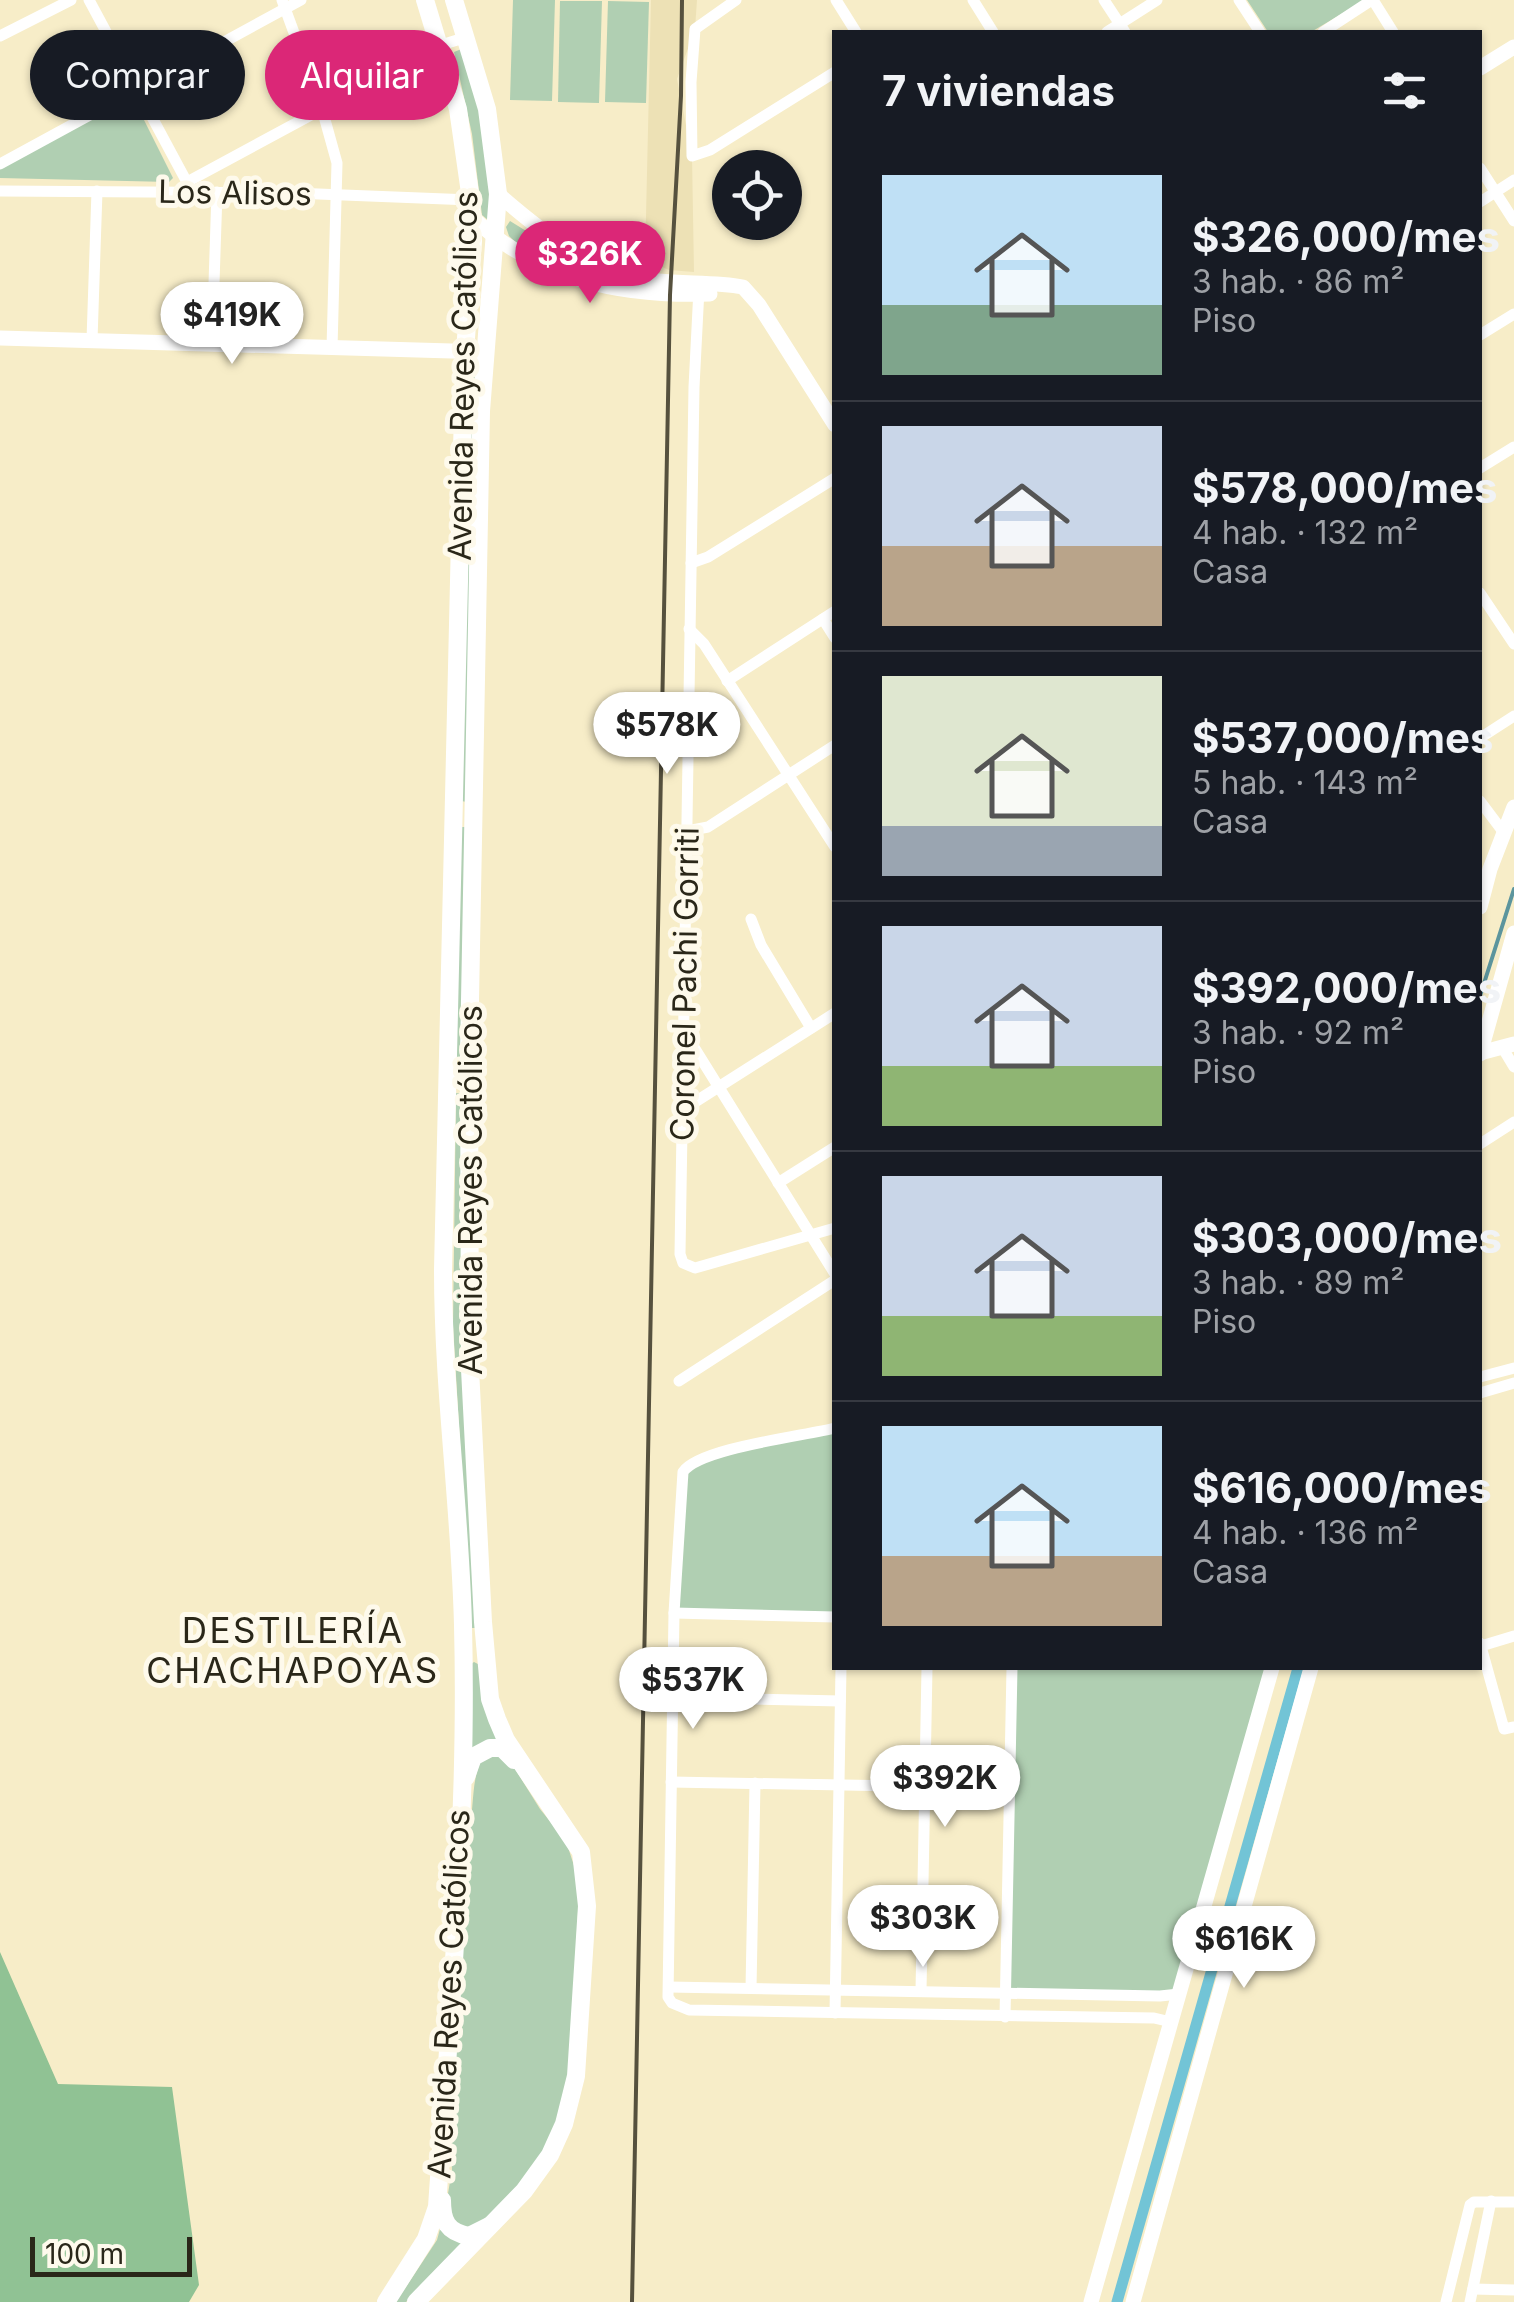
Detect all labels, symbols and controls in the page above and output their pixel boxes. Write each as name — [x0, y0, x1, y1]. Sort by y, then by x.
chip: Comprar — [30, 30, 245, 120]
chip: Alquilar — [265, 30, 459, 120]
icon: filters — [1377, 63, 1432, 118]
text: 7 viviendas — [882, 65, 1115, 116]
map controls — [712, 150, 802, 240]
button: locate — [712, 150, 802, 240]
street label: Los Alisos — [158, 172, 312, 213]
street label: Avenida Reyes Católicos — [440, 191, 485, 561]
text: $326,000/mes — [1192, 211, 1500, 262]
icon: home — [962, 215, 1082, 335]
pin: $326K — [520, 221, 660, 306]
text: $326K — [537, 234, 643, 273]
text: 3 hab. · 86 m² — [1192, 262, 1405, 301]
pin: $419K — [162, 282, 302, 367]
text: $419K — [183, 295, 281, 334]
text: Piso — [1192, 301, 1256, 340]
text: $578,000/mes — [1192, 462, 1498, 513]
icon: home — [962, 466, 1082, 586]
text: 4 hab. · 132 m² — [1192, 513, 1418, 552]
text: Casa — [1192, 552, 1268, 591]
pin: $578K — [597, 692, 737, 777]
text: $578K — [615, 705, 719, 744]
text: $537,000/mes — [1192, 712, 1494, 763]
icon: home — [962, 716, 1082, 836]
text: 5 hab. · 143 m² — [1192, 763, 1418, 802]
text: Casa — [1192, 802, 1268, 841]
street label: Coronel Pachi Gorriti — [662, 827, 707, 1141]
text: $392,000/mes — [1192, 962, 1501, 1013]
icon: home — [962, 966, 1082, 1086]
street label: Avenida Reyes Católicos — [451, 1005, 490, 1375]
text: 3 hab. · 92 m² — [1192, 1013, 1404, 1052]
text: Piso — [1192, 1052, 1256, 1091]
text: $303,000/mes — [1192, 1212, 1502, 1263]
icon: home — [962, 1216, 1082, 1336]
text: 3 hab. · 89 m² — [1192, 1263, 1405, 1302]
text: Piso — [1192, 1302, 1256, 1341]
text: $616,000/mes — [1192, 1462, 1492, 1513]
icon: home — [962, 1466, 1082, 1586]
text: 4 hab. · 136 m² — [1192, 1513, 1418, 1552]
text: Casa — [1192, 1552, 1268, 1591]
district label: DESTILERÍA CHACHAPOYAS — [146, 1609, 440, 1691]
pin: $537K — [623, 1647, 763, 1732]
text: $537K — [641, 1660, 745, 1699]
pin: $392K — [875, 1745, 1015, 1830]
text: $392K — [892, 1758, 998, 1797]
street label: Avenida Reyes Católicos — [419, 1808, 478, 2180]
pin: $303K — [853, 1885, 993, 1970]
text: $303K — [870, 1898, 976, 1937]
pin: $616K — [1174, 1906, 1314, 1991]
text: $616K — [1194, 1919, 1294, 1958]
scale bar — [30, 2232, 192, 2276]
text: 100 m — [45, 2237, 124, 2271]

